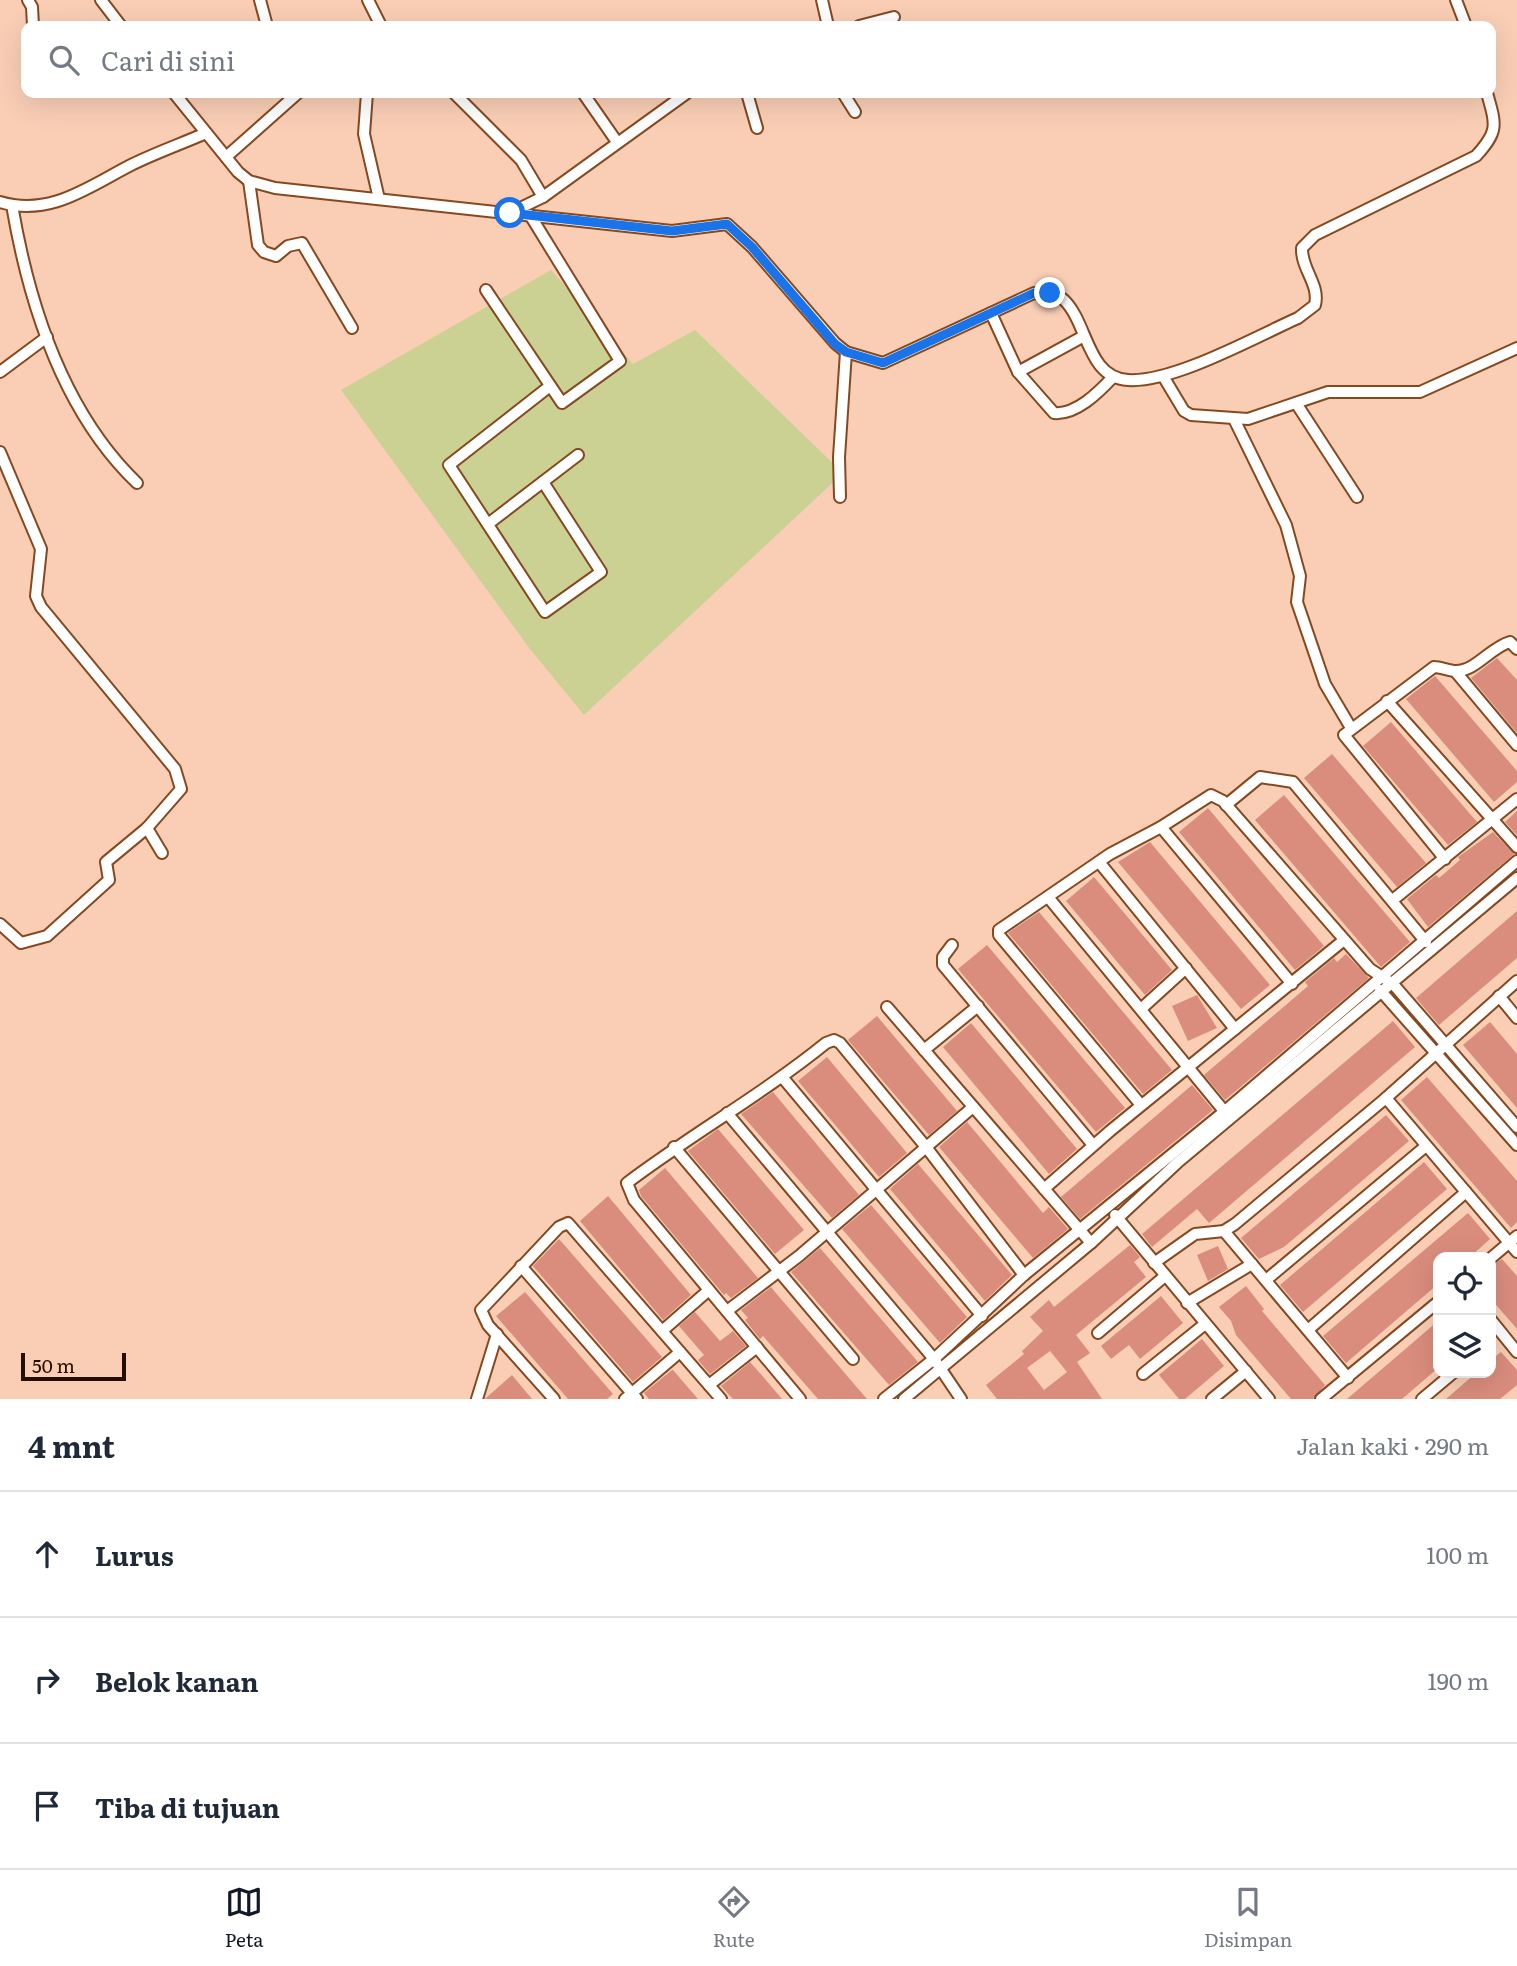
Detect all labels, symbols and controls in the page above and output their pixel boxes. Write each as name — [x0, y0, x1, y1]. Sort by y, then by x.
search box — [21, 21, 1496, 98]
text: Cari di sini — [101, 40, 235, 79]
icon: search — [45, 41, 83, 79]
route start — [494, 197, 525, 228]
route end — [1034, 277, 1065, 308]
map controls — [1433, 1252, 1496, 1378]
button: locate — [1433, 1252, 1496, 1315]
button: layers — [1433, 1315, 1496, 1378]
scale bar — [21, 1350, 126, 1382]
text: 50 m — [32, 1351, 75, 1379]
text: 4 mnt — [28, 1423, 115, 1467]
text: Jalan kaki · 290 m — [1296, 1428, 1489, 1462]
icon: ahead — [28, 1535, 66, 1573]
text: Lurus — [95, 1535, 174, 1574]
text: 100 m — [1426, 1537, 1489, 1571]
icon: right — [28, 1661, 66, 1699]
text: Belok kanan — [95, 1661, 259, 1700]
text: 190 m — [1427, 1663, 1489, 1697]
icon: arrive — [28, 1787, 66, 1825]
text: Tiba di tujuan — [95, 1787, 280, 1826]
tab: Peta — [225, 1883, 263, 1953]
tab: Rute — [713, 1883, 755, 1953]
tab: Disimpan — [1204, 1883, 1292, 1953]

